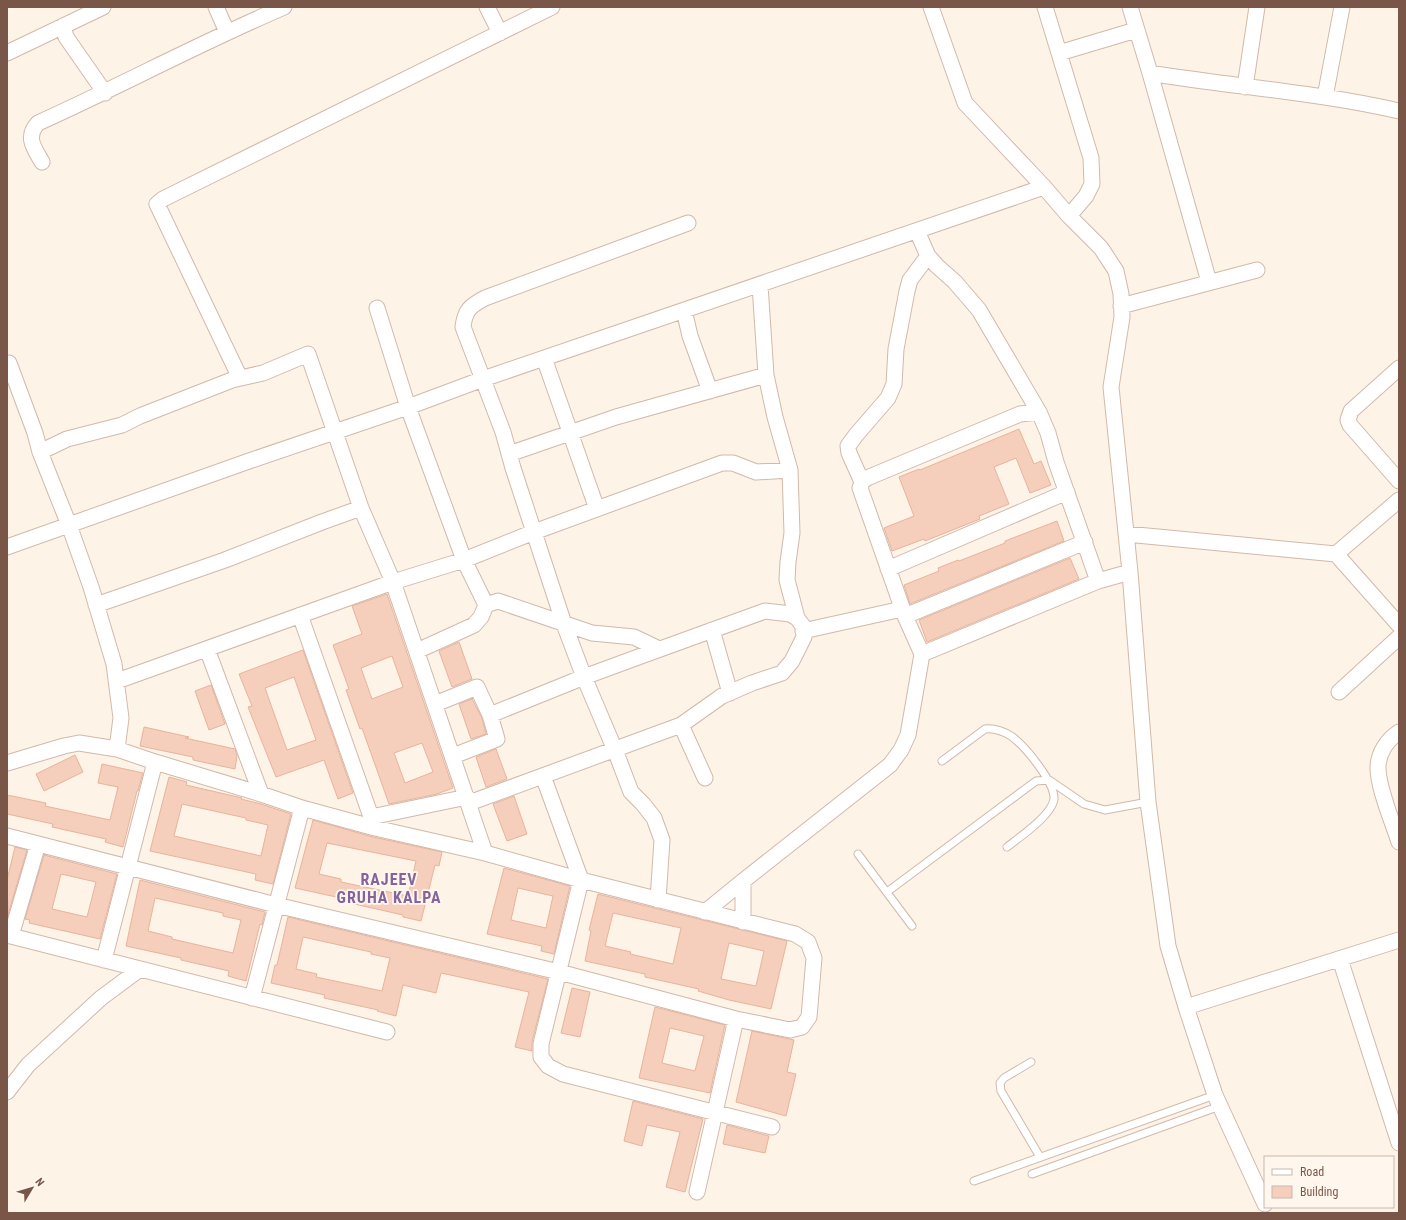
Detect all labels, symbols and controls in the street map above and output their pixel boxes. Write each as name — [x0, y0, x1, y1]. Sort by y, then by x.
district label: RAJEEV GRUHA KALPA — [337, 870, 441, 907]
legend — [1264, 1156, 1394, 1208]
text: Road — [1300, 1165, 1324, 1179]
north arrow — [12, 1168, 52, 1208]
text: N — [32, 1175, 47, 1189]
text: Building — [1300, 1185, 1338, 1199]

